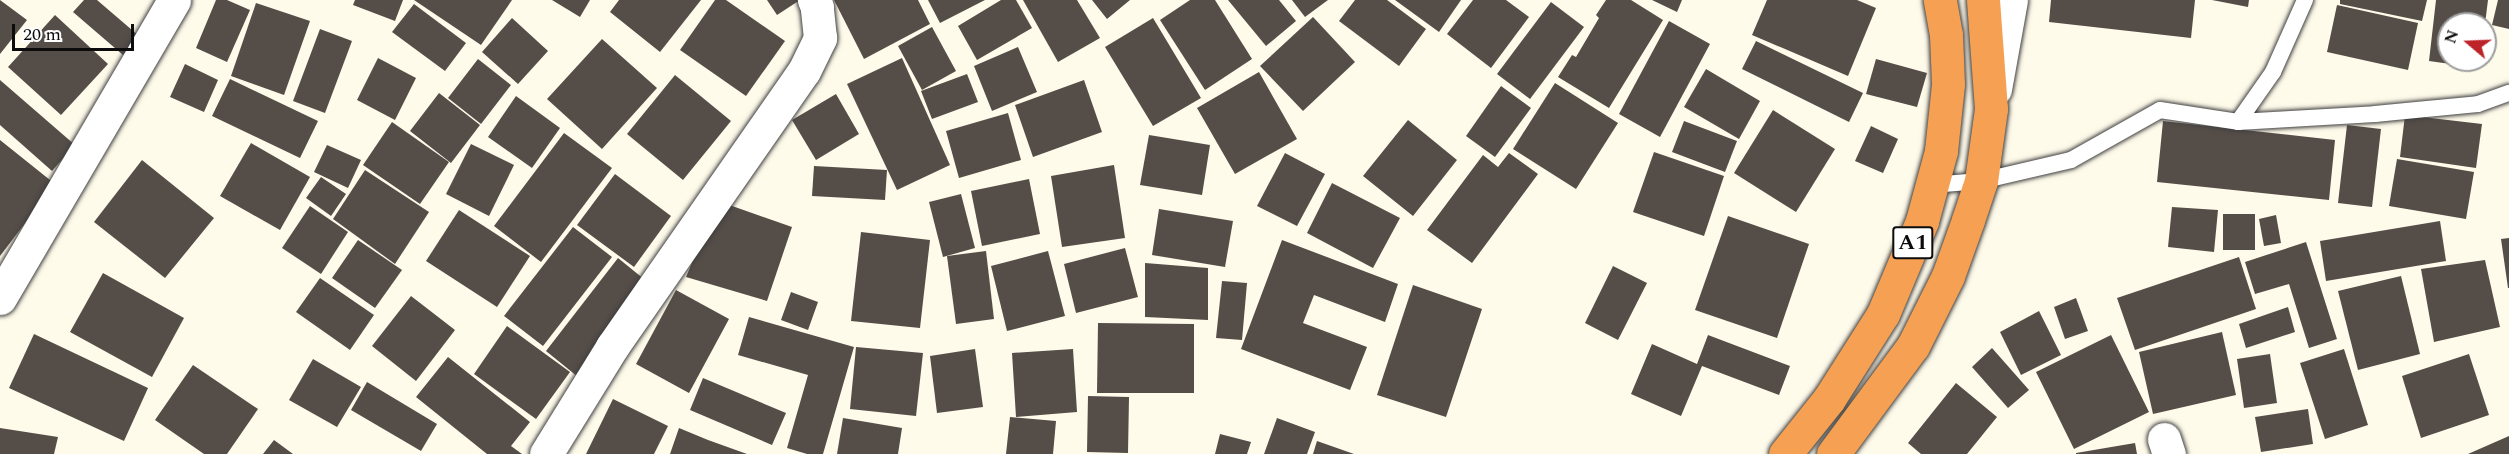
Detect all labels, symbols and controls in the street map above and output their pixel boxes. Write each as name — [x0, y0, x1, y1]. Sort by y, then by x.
scale bar — [15, 12, 136, 50]
north arrow — [2437, 12, 2497, 72]
text: 20 m — [23, 21, 61, 48]
text: N — [2438, 27, 2465, 47]
road number: A1 — [1892, 224, 1934, 262]

